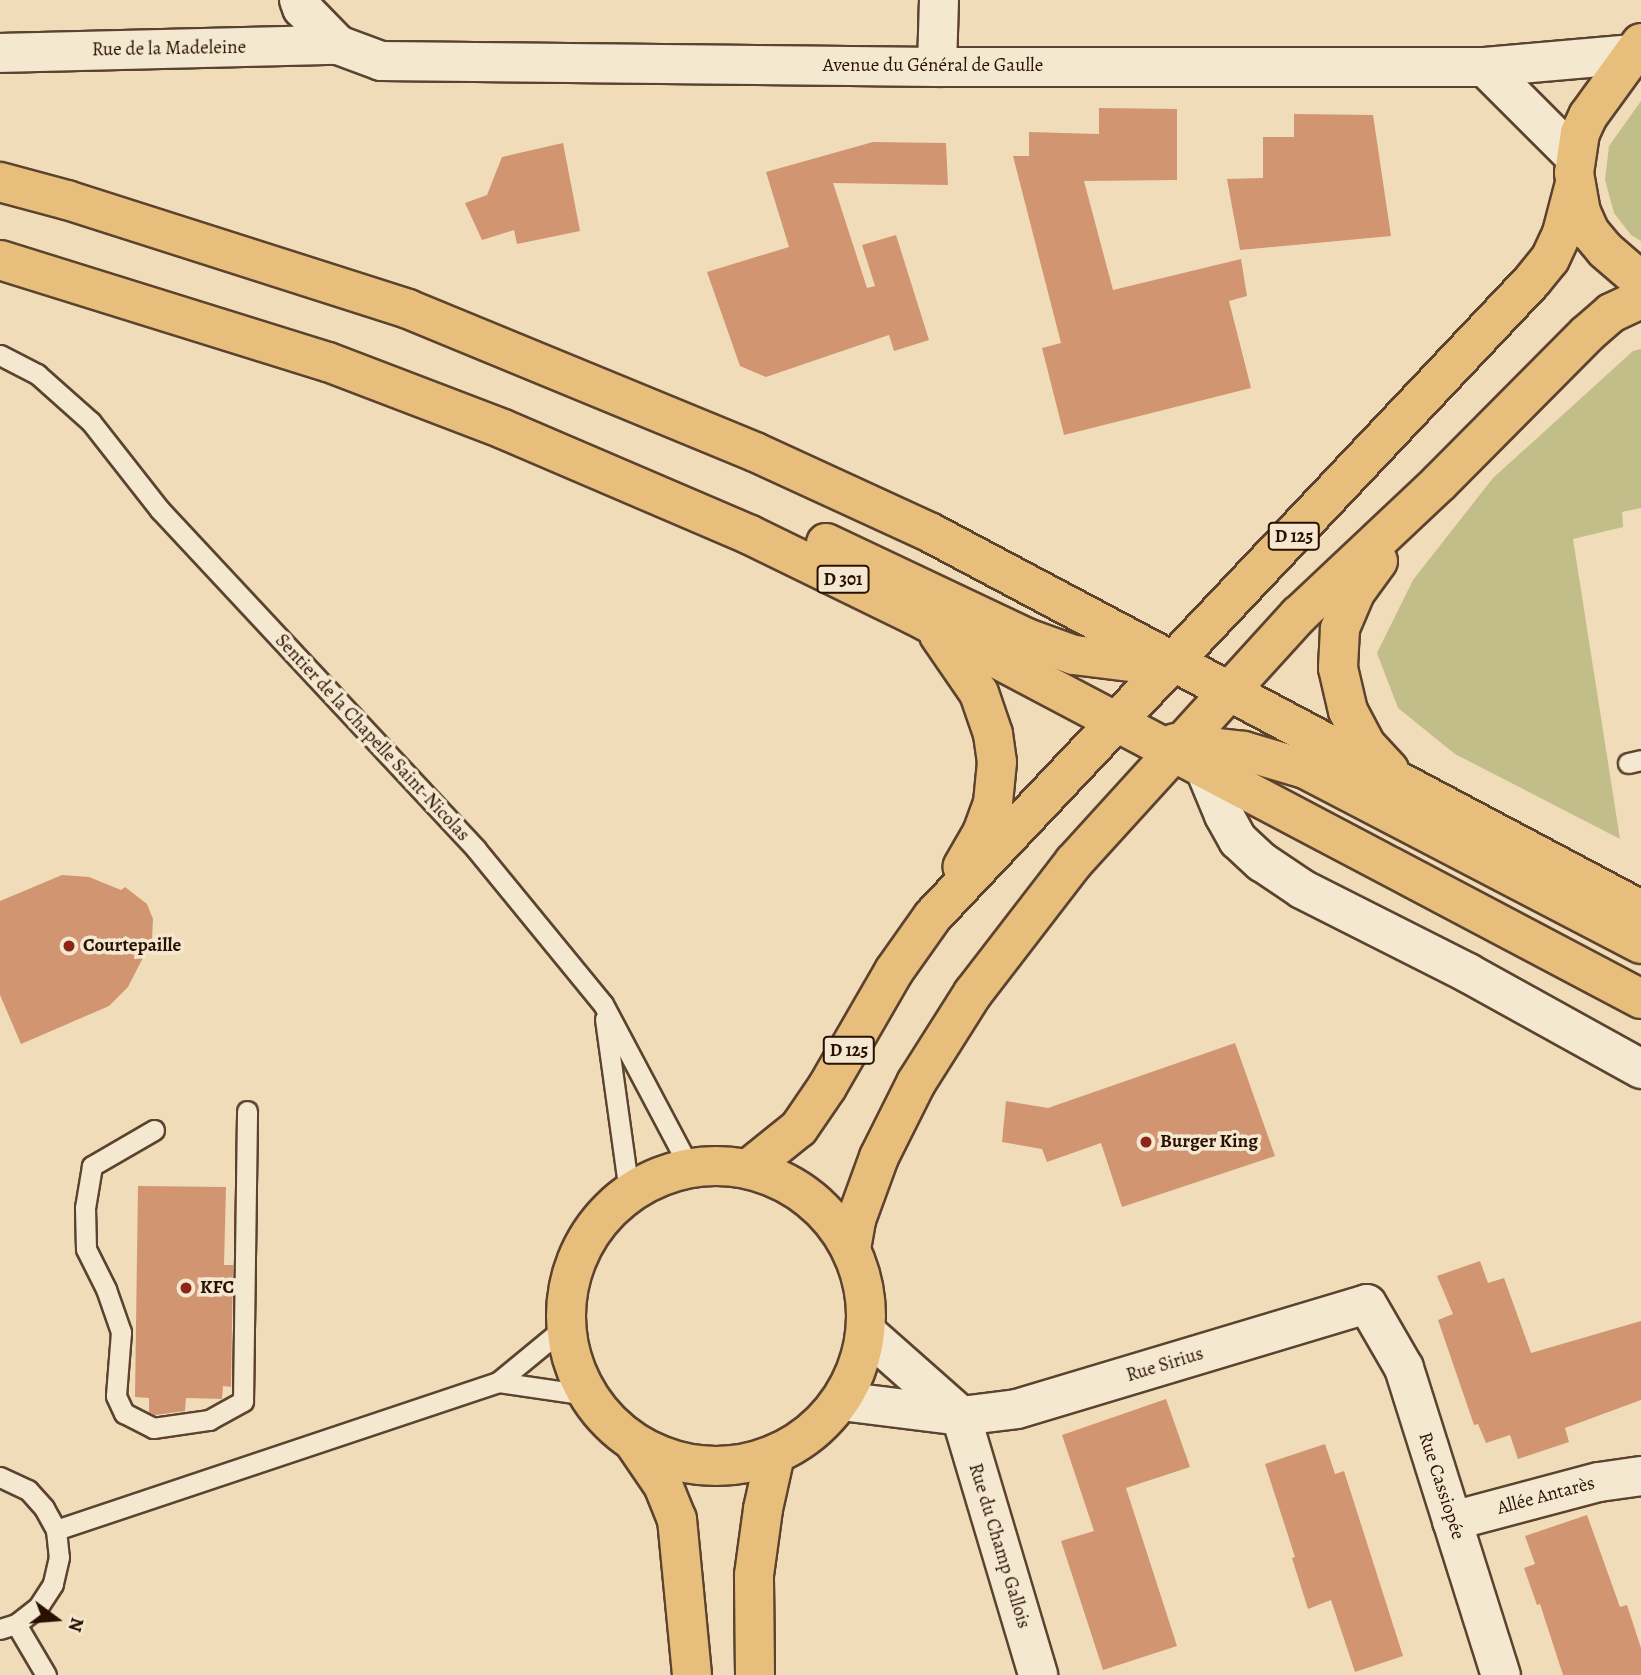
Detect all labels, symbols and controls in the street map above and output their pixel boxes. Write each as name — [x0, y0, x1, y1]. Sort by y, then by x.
street label: Rue de la Madeleine — [92, 36, 246, 62]
street label: Avenue du Général de Gaulle — [823, 55, 1043, 77]
road number: D 125 — [1268, 522, 1320, 550]
road number: D 301 — [815, 564, 871, 594]
street label: Sentier de la Chapelle Saint-Nicolas — [270, 630, 474, 846]
place label: Courtepaille — [83, 935, 181, 957]
marker: Courtepaille — [61, 938, 77, 954]
road number: D 125 — [823, 1036, 875, 1064]
place label: Burger King — [1160, 1131, 1258, 1153]
marker: Burger King — [1138, 1134, 1154, 1150]
place label: KFC — [200, 1277, 234, 1299]
marker: KFC — [178, 1280, 194, 1296]
street label: Rue Sirius — [1124, 1342, 1206, 1388]
street label: Rue Cassiopée — [1413, 1429, 1469, 1543]
street label: Rue du Champ Gallois — [963, 1461, 1035, 1631]
street label: Allée Antarès — [1495, 1472, 1597, 1520]
north arrow — [21, 1584, 91, 1654]
text: N — [62, 1615, 91, 1635]

